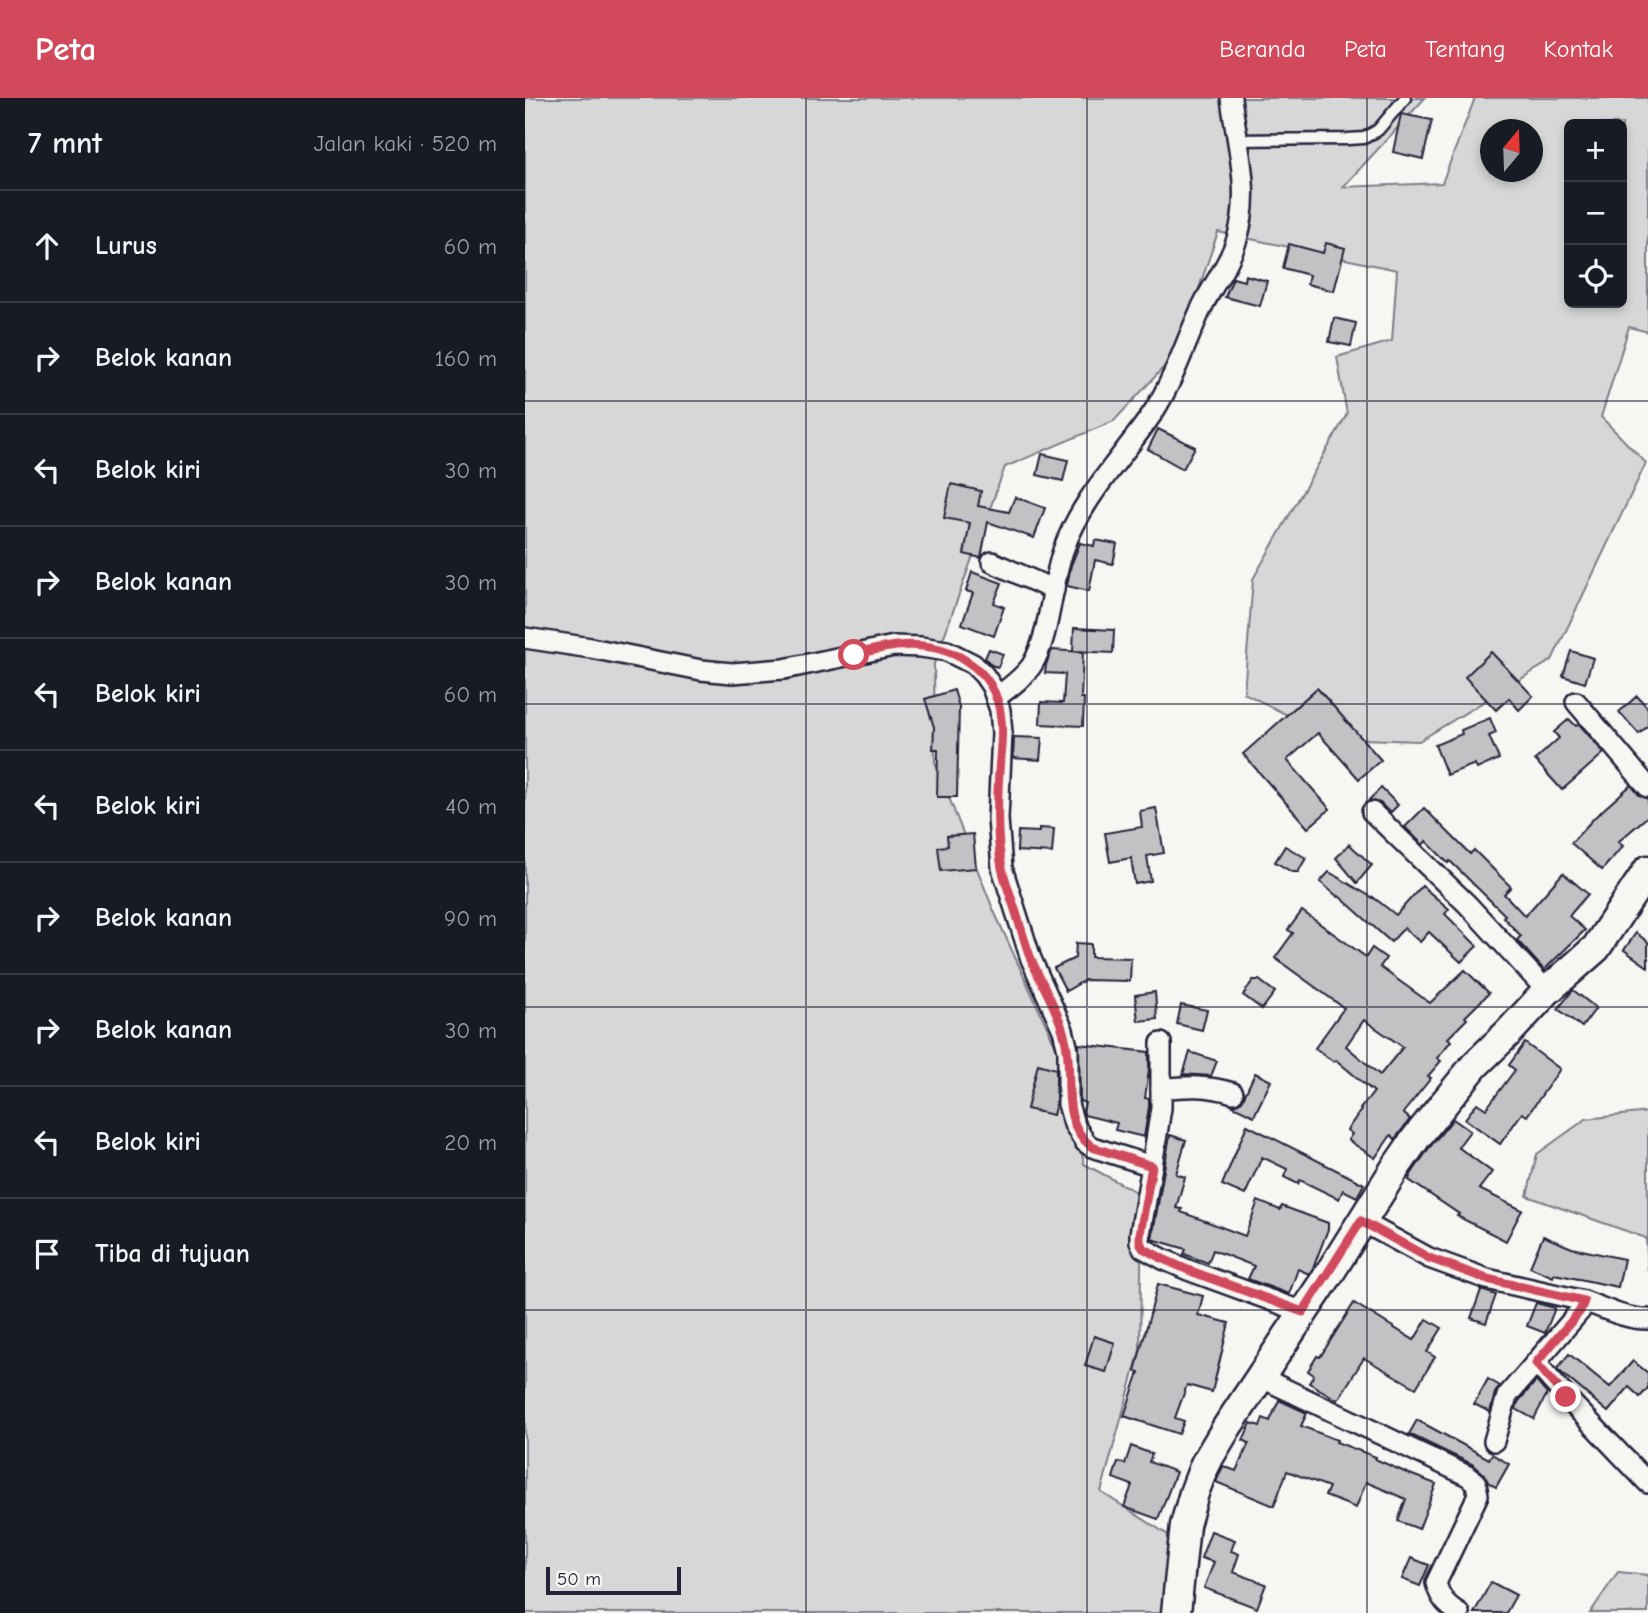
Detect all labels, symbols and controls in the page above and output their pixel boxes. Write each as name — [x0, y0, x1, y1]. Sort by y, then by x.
text: Peta — [35, 30, 96, 68]
text: Beranda — [1219, 35, 1306, 63]
text: Peta — [1344, 35, 1387, 63]
text: Tentang — [1425, 35, 1505, 63]
text: Kontak — [1543, 35, 1613, 63]
north arrow — [1480, 119, 1543, 182]
map controls — [1564, 119, 1627, 308]
button: + — [1564, 119, 1627, 182]
text: 7 mnt — [28, 126, 102, 161]
text: Jalan kaki · 520 m — [314, 130, 497, 157]
button: − — [1564, 182, 1627, 245]
icon: ahead — [28, 227, 66, 265]
text: Lurus — [95, 231, 157, 261]
text: 60 m — [444, 233, 497, 260]
button: locate — [1564, 245, 1627, 308]
icon: right — [28, 339, 66, 377]
text: Belok kanan — [95, 343, 232, 373]
text: 160 m — [435, 345, 497, 372]
icon: left — [28, 451, 66, 489]
text: Belok kiri — [95, 455, 201, 485]
text: 30 m — [445, 457, 497, 484]
icon: right — [28, 563, 66, 601]
text: Belok kanan — [95, 567, 232, 597]
text: 30 m — [445, 569, 497, 596]
route start — [838, 639, 869, 670]
icon: left — [28, 675, 66, 713]
text: Belok kiri — [95, 679, 201, 709]
text: 60 m — [444, 681, 497, 708]
icon: left — [28, 787, 66, 825]
text: Belok kiri — [95, 791, 201, 821]
text: 40 m — [445, 793, 497, 820]
icon: right — [28, 899, 66, 937]
text: Belok kanan — [95, 903, 232, 933]
text: 90 m — [444, 905, 497, 932]
icon: right — [28, 1011, 66, 1049]
text: Belok kanan — [95, 1015, 232, 1045]
text: 30 m — [445, 1017, 497, 1044]
icon: left — [28, 1123, 66, 1161]
text: Belok kiri — [95, 1127, 201, 1157]
text: 20 m — [444, 1129, 497, 1156]
icon: arrive — [28, 1235, 66, 1273]
text: Tiba di tujuan — [95, 1239, 250, 1269]
route end — [1550, 1381, 1581, 1412]
scale bar — [546, 1564, 681, 1596]
text: 50 m — [557, 1568, 601, 1590]

